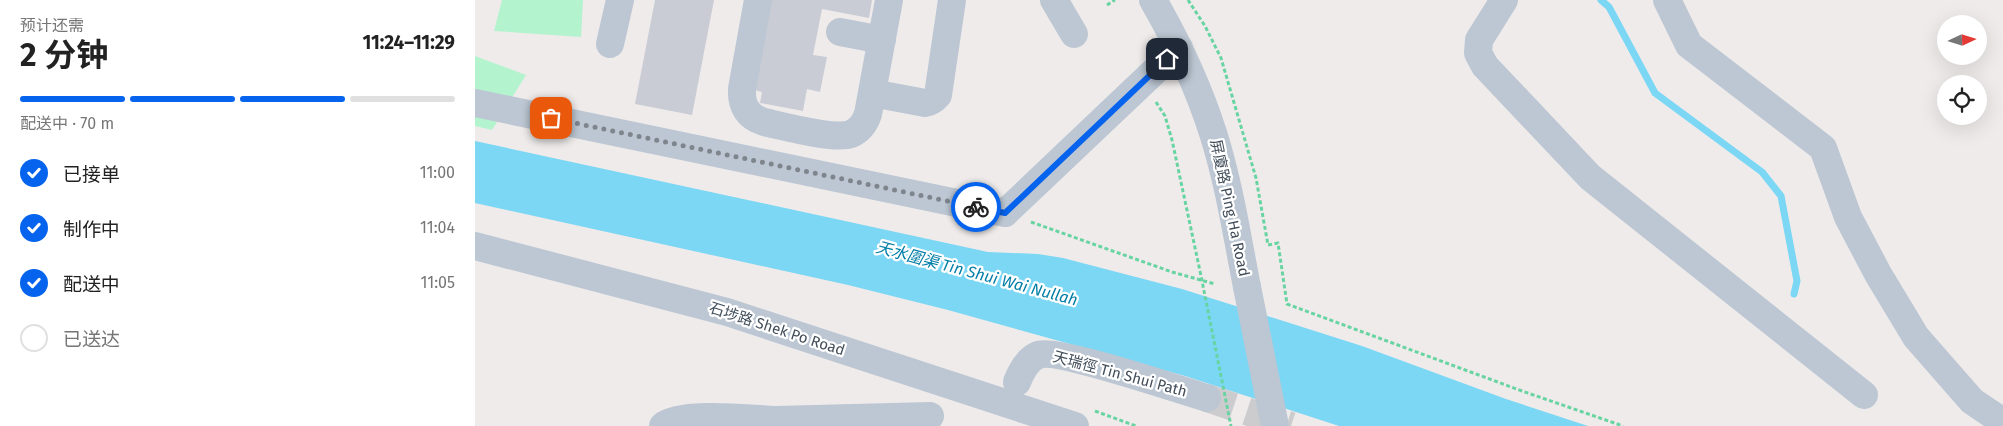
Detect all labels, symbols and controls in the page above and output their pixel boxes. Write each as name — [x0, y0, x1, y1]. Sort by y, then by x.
north arrow — [1937, 15, 1987, 65]
map controls — [1937, 15, 1987, 125]
text: 预计还需 — [20, 16, 84, 35]
text: 11:24–11:29 — [362, 31, 455, 54]
text: 2 分钟 — [20, 36, 108, 74]
pin — [1146, 38, 1188, 80]
icon: home — [1153, 45, 1181, 73]
button: locate — [1937, 75, 1987, 125]
pin — [530, 97, 572, 139]
icon: bag — [537, 104, 565, 132]
text: 配送中 · 70 m — [20, 114, 114, 133]
street label: 屏廈路 Ping Ha Road — [1207, 138, 1253, 278]
icon: check — [20, 159, 48, 187]
text: 已接单 — [63, 163, 120, 186]
text: 11:00 — [420, 163, 455, 182]
courier — [951, 182, 1001, 232]
icon: bike — [962, 193, 990, 221]
icon: check — [20, 214, 48, 242]
text: 制作中 — [63, 218, 120, 241]
text: 11:04 — [420, 218, 455, 237]
water label: 天水圍渠 Tin Shui Wai Nullah — [874, 237, 1080, 310]
icon: check — [20, 269, 48, 297]
text: 配送中 — [63, 273, 120, 296]
text: 11:05 — [421, 273, 455, 292]
street label: 石埗路 Shek Po Road — [707, 299, 847, 359]
text: 已送达 — [63, 328, 120, 351]
street label: 天瑞徑 Tin Shui Path — [1051, 347, 1189, 401]

